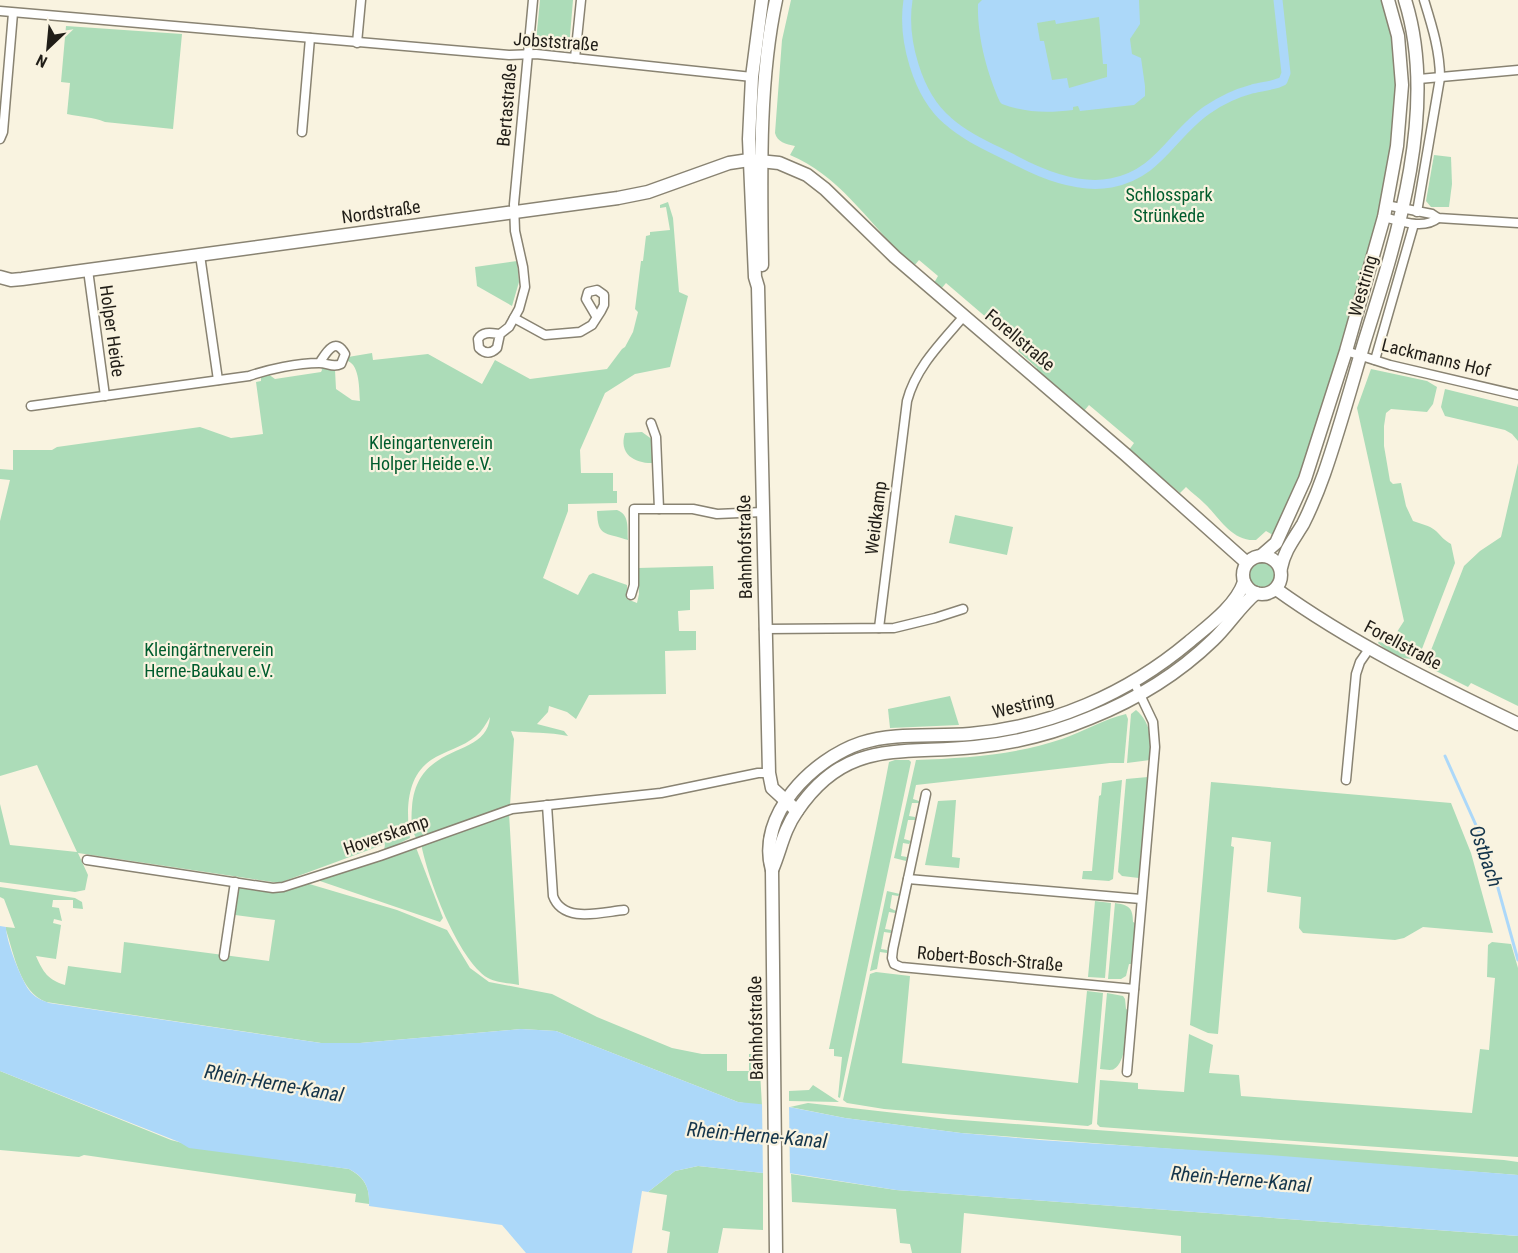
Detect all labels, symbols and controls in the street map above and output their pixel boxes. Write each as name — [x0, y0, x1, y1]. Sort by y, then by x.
north arrow — [18, 18, 78, 78]
street label: Jobststraße — [513, 28, 599, 55]
text: N — [33, 50, 50, 72]
street label: Bertastraße — [492, 63, 521, 147]
park label: Schlosspark Strünkede — [1125, 184, 1213, 226]
street label: Nordstraße — [340, 196, 422, 227]
street label: Westring — [1344, 253, 1381, 319]
street label: Holper Heide — [96, 284, 129, 378]
street label: Forellstraße — [981, 304, 1059, 375]
street label: Lackmanns Hof — [1380, 334, 1493, 381]
park label: Kleingartenverein Holper Heide e.V. — [369, 432, 493, 474]
street label: Weidkamp — [861, 480, 890, 556]
street label: Bahnhofstraße — [733, 495, 756, 599]
street label: Forellstraße — [1361, 615, 1446, 674]
park label: Kleingärtnerverein Herne-Baukau e.V. — [144, 639, 274, 681]
street label: Westring — [990, 687, 1056, 722]
street label: Hoverskamp — [340, 810, 431, 859]
water label: Ostbach — [1464, 822, 1508, 890]
street label: Robert-Bosch-Straße — [916, 942, 1064, 975]
street label: Bahnhofstraße — [744, 976, 767, 1080]
water label: Rhein-Herne-Kanal — [203, 1059, 346, 1107]
water label: Rhein-Herne-Kanal — [686, 1117, 829, 1153]
water label: Rhein-Herne-Kanal — [1170, 1161, 1313, 1197]

